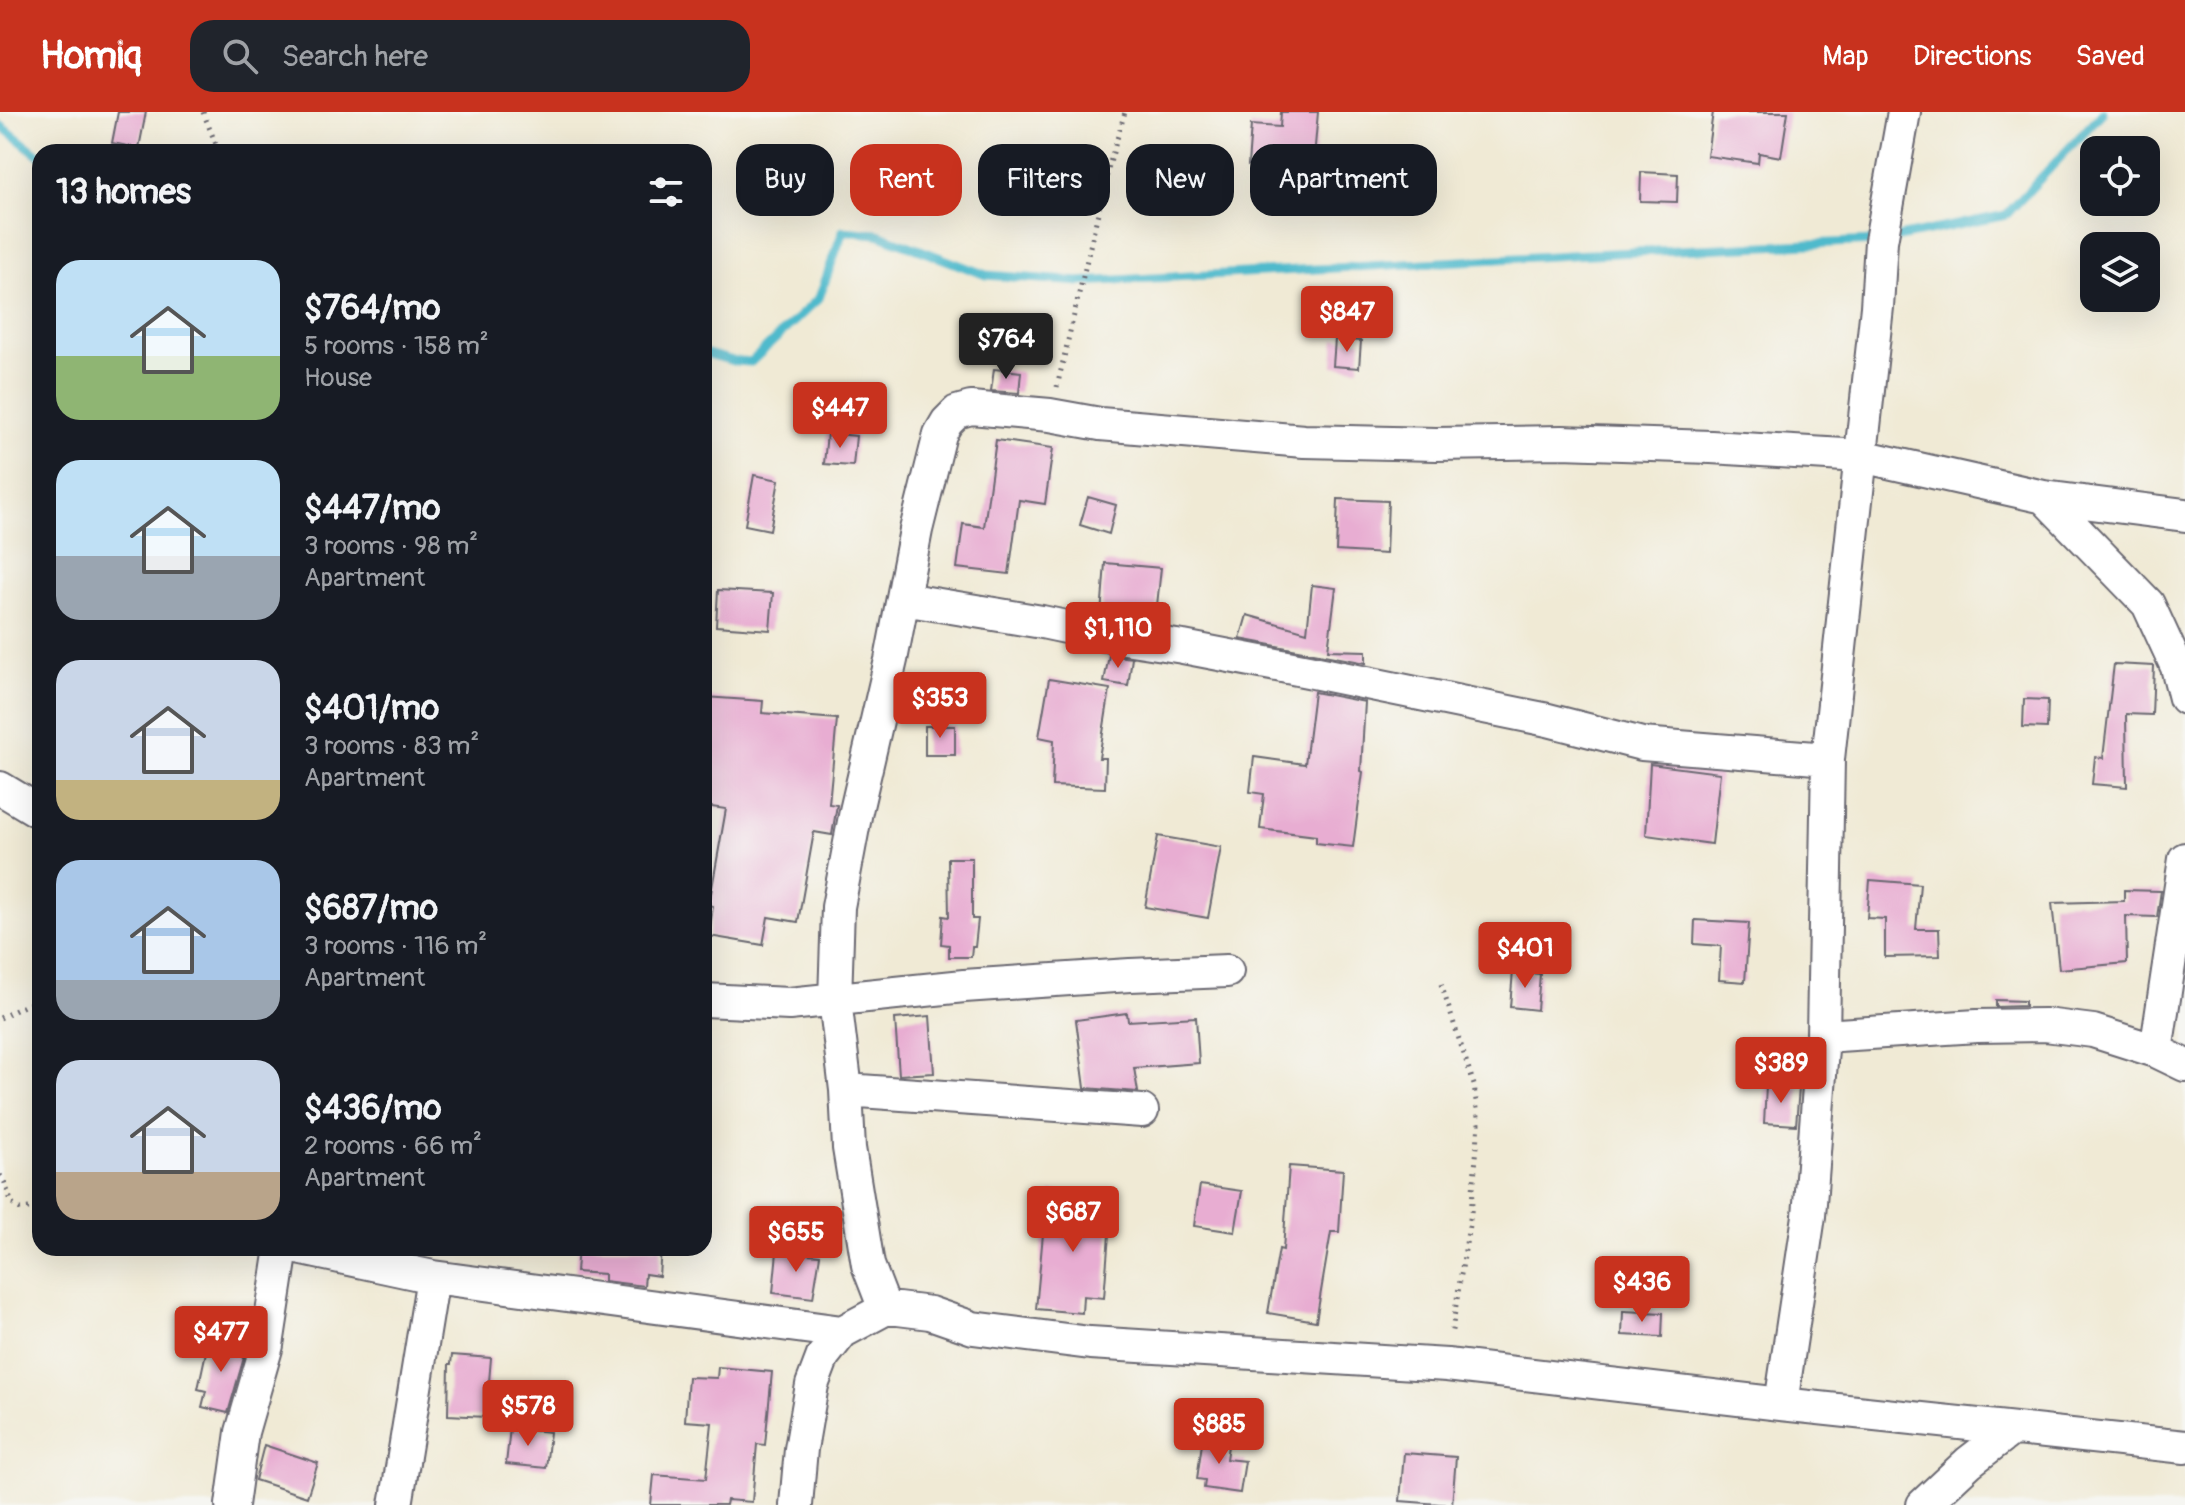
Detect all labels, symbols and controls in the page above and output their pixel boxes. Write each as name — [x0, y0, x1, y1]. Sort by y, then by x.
search box — [190, 20, 750, 92]
text: Homiq — [40, 32, 142, 80]
icon: search — [218, 34, 262, 78]
text: Search here — [282, 38, 428, 75]
text: Map — [1822, 39, 1869, 74]
text: Directions — [1913, 39, 2032, 74]
text: Saved — [2076, 39, 2145, 74]
map controls — [2080, 136, 2160, 312]
button: locate — [2080, 136, 2160, 216]
chip: Buy — [736, 144, 834, 216]
chip: Rent — [850, 144, 962, 216]
chip: Filters — [978, 144, 1110, 216]
chip: New — [1126, 144, 1234, 216]
chip: Apartment — [1250, 144, 1437, 216]
icon: filters — [644, 170, 688, 214]
text: 13 homes — [56, 171, 191, 214]
button: layers — [2080, 232, 2160, 312]
pin: $847 — [1300, 286, 1394, 354]
text: $764/mo — [304, 287, 441, 330]
icon: home — [120, 292, 216, 388]
text: $847 — [1319, 296, 1375, 328]
pin: $764 — [959, 313, 1053, 381]
text: $764 — [977, 323, 1035, 355]
text: 5 rooms · 158 m² — [304, 330, 489, 362]
text: House — [304, 362, 372, 394]
pin: $447 — [793, 382, 887, 450]
text: $447 — [811, 392, 869, 424]
text: $447/mo — [304, 487, 441, 530]
icon: home — [120, 492, 216, 588]
text: 3 rooms · 98 m² — [304, 530, 478, 562]
text: Apartment — [304, 562, 425, 594]
pin: $1,110 — [1053, 602, 1183, 670]
text: $1,110 — [1084, 612, 1152, 644]
pin: $353 — [893, 672, 987, 740]
text: $353 — [911, 682, 969, 714]
text: $401/mo — [304, 687, 439, 730]
icon: home — [120, 692, 216, 788]
text: 3 rooms · 83 m² — [304, 730, 479, 762]
text: Apartment — [304, 762, 425, 794]
text: $687/mo — [304, 887, 438, 930]
icon: home — [120, 892, 216, 988]
pin: $401 — [1478, 922, 1572, 990]
text: 3 rooms · 116 m² — [304, 930, 487, 962]
text: $401 — [1496, 932, 1554, 964]
text: Apartment — [304, 962, 425, 994]
pin: $389 — [1734, 1037, 1828, 1105]
text: $389 — [1753, 1047, 1809, 1079]
text: $436/mo — [304, 1087, 442, 1130]
icon: home — [120, 1092, 216, 1188]
text: 2 rooms · 66 m² — [304, 1130, 482, 1162]
text: Apartment — [304, 1162, 425, 1194]
pin: $687 — [1026, 1186, 1120, 1254]
text: $687 — [1045, 1196, 1101, 1228]
pin: $655 — [749, 1206, 843, 1274]
text: $655 — [767, 1216, 825, 1248]
pin: $436 — [1595, 1256, 1689, 1324]
text: $436 — [1613, 1266, 1671, 1298]
pin: $477 — [174, 1306, 268, 1374]
text: $477 — [193, 1316, 249, 1348]
pin: $578 — [481, 1380, 575, 1448]
text: $578 — [500, 1390, 556, 1422]
pin: $885 — [1172, 1398, 1266, 1466]
text: $885 — [1192, 1408, 1246, 1440]

